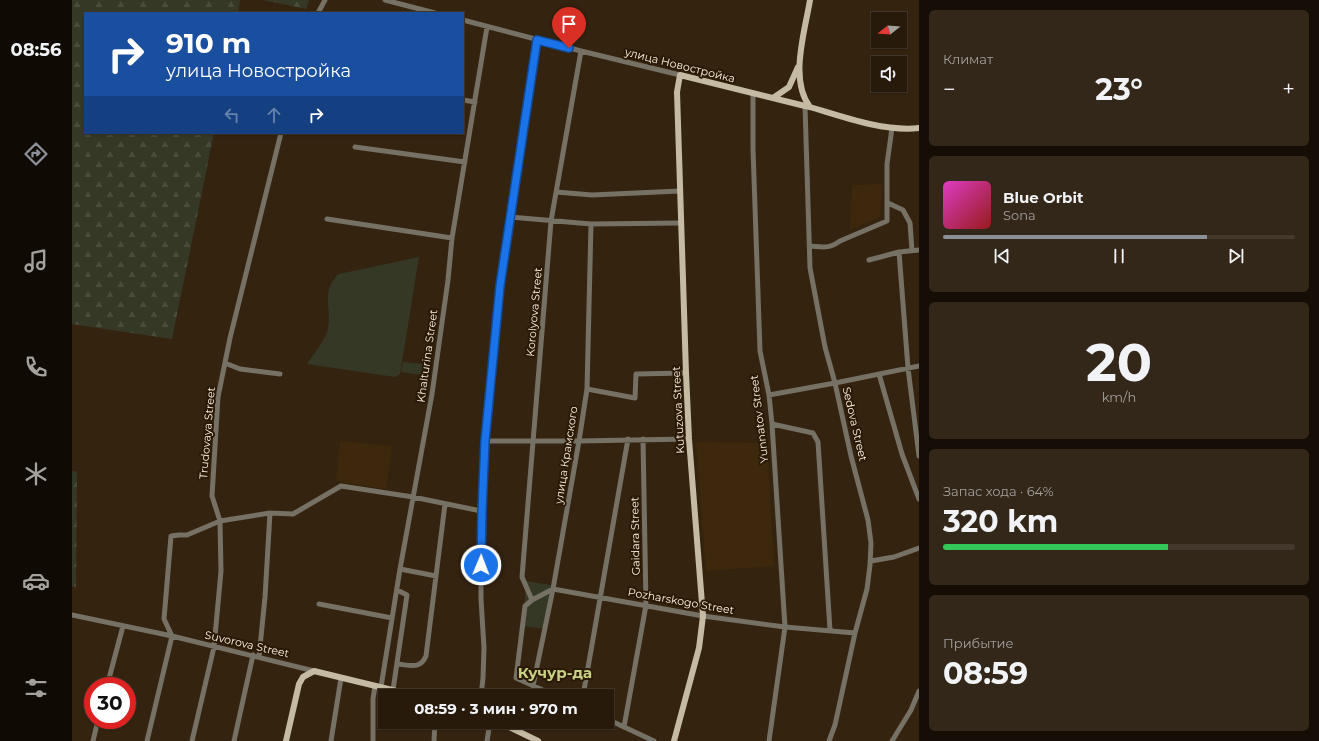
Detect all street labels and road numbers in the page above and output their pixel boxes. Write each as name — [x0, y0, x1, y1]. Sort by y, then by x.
street label: улица Новостройка — [622, 44, 737, 85]
street label: Korolyova Street — [523, 266, 545, 357]
street label: Khalturina Street — [414, 308, 441, 403]
street label: Kutuzova Street — [669, 365, 687, 454]
street label: Yunnatov Street — [747, 374, 771, 464]
street label: Sedova Street — [840, 385, 870, 463]
street label: Trudovaya Street — [196, 386, 218, 480]
street label: улица Крамского — [551, 405, 581, 506]
street label: Gaidara Street — [627, 496, 643, 575]
street label: Pozharskogo Street — [627, 585, 736, 617]
street label: Suvorova Street — [203, 627, 291, 661]

